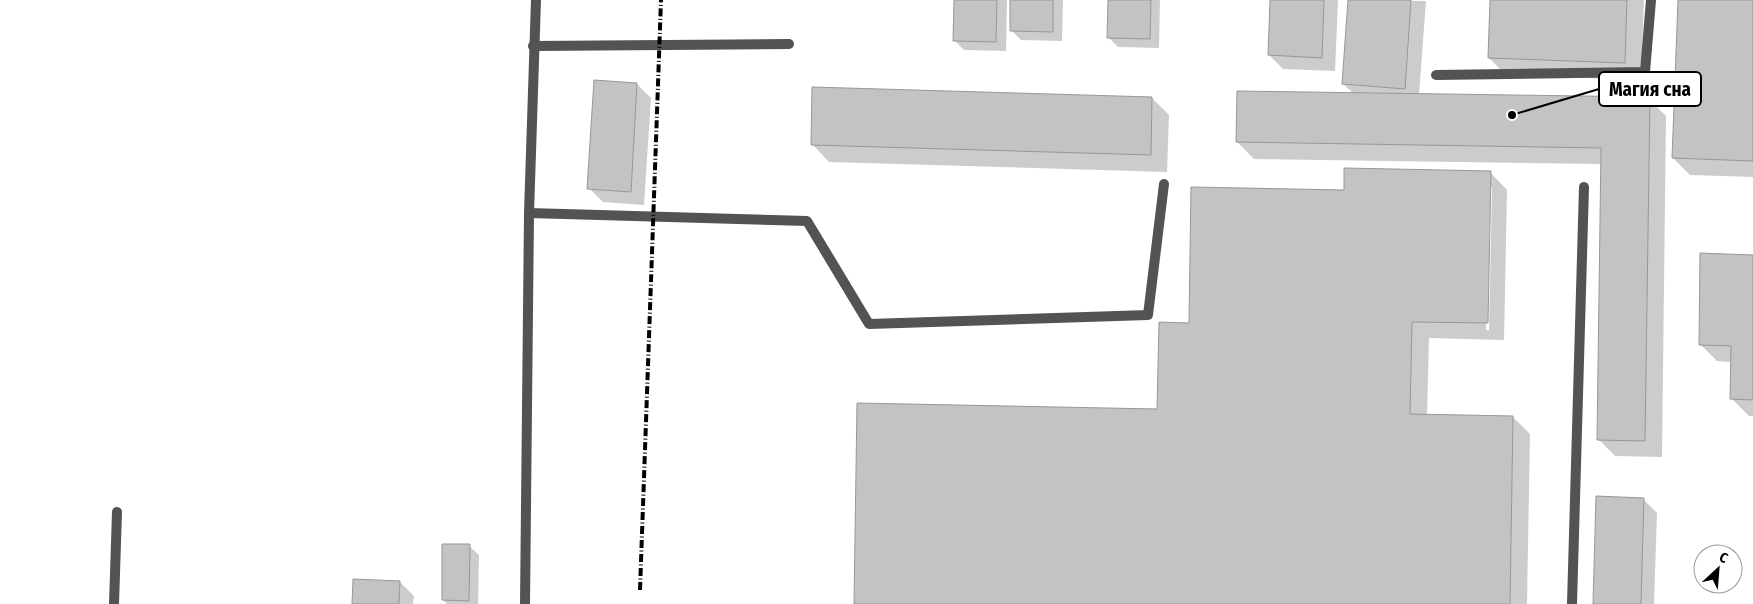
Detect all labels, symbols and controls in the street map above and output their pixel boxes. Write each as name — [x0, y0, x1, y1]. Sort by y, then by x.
callout: Магия сна — [1599, 72, 1701, 106]
text: Магия сна — [1609, 78, 1691, 101]
north arrow — [1693, 544, 1743, 594]
text: С — [1716, 549, 1731, 567]

